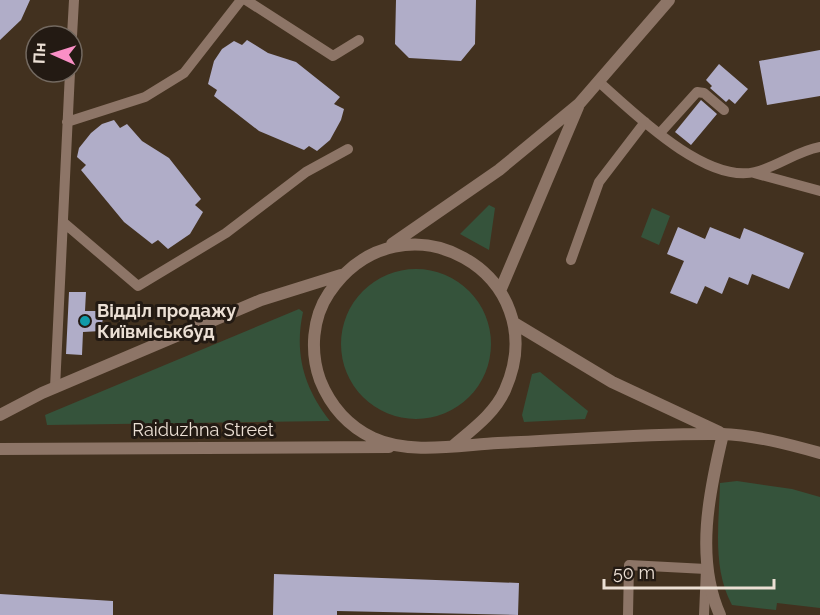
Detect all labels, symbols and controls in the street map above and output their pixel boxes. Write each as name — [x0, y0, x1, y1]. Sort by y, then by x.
north arrow — [24, 24, 84, 84]
text: Пн — [29, 42, 50, 64]
place label: Відділ продажу Київміськбуд — [97, 300, 236, 342]
marker: Відділ продажу Київміськбуд — [78, 314, 92, 328]
street label: Raiduzhna Street — [132, 419, 274, 440]
scale bar — [604, 552, 774, 590]
text: 50 m — [613, 562, 655, 583]

